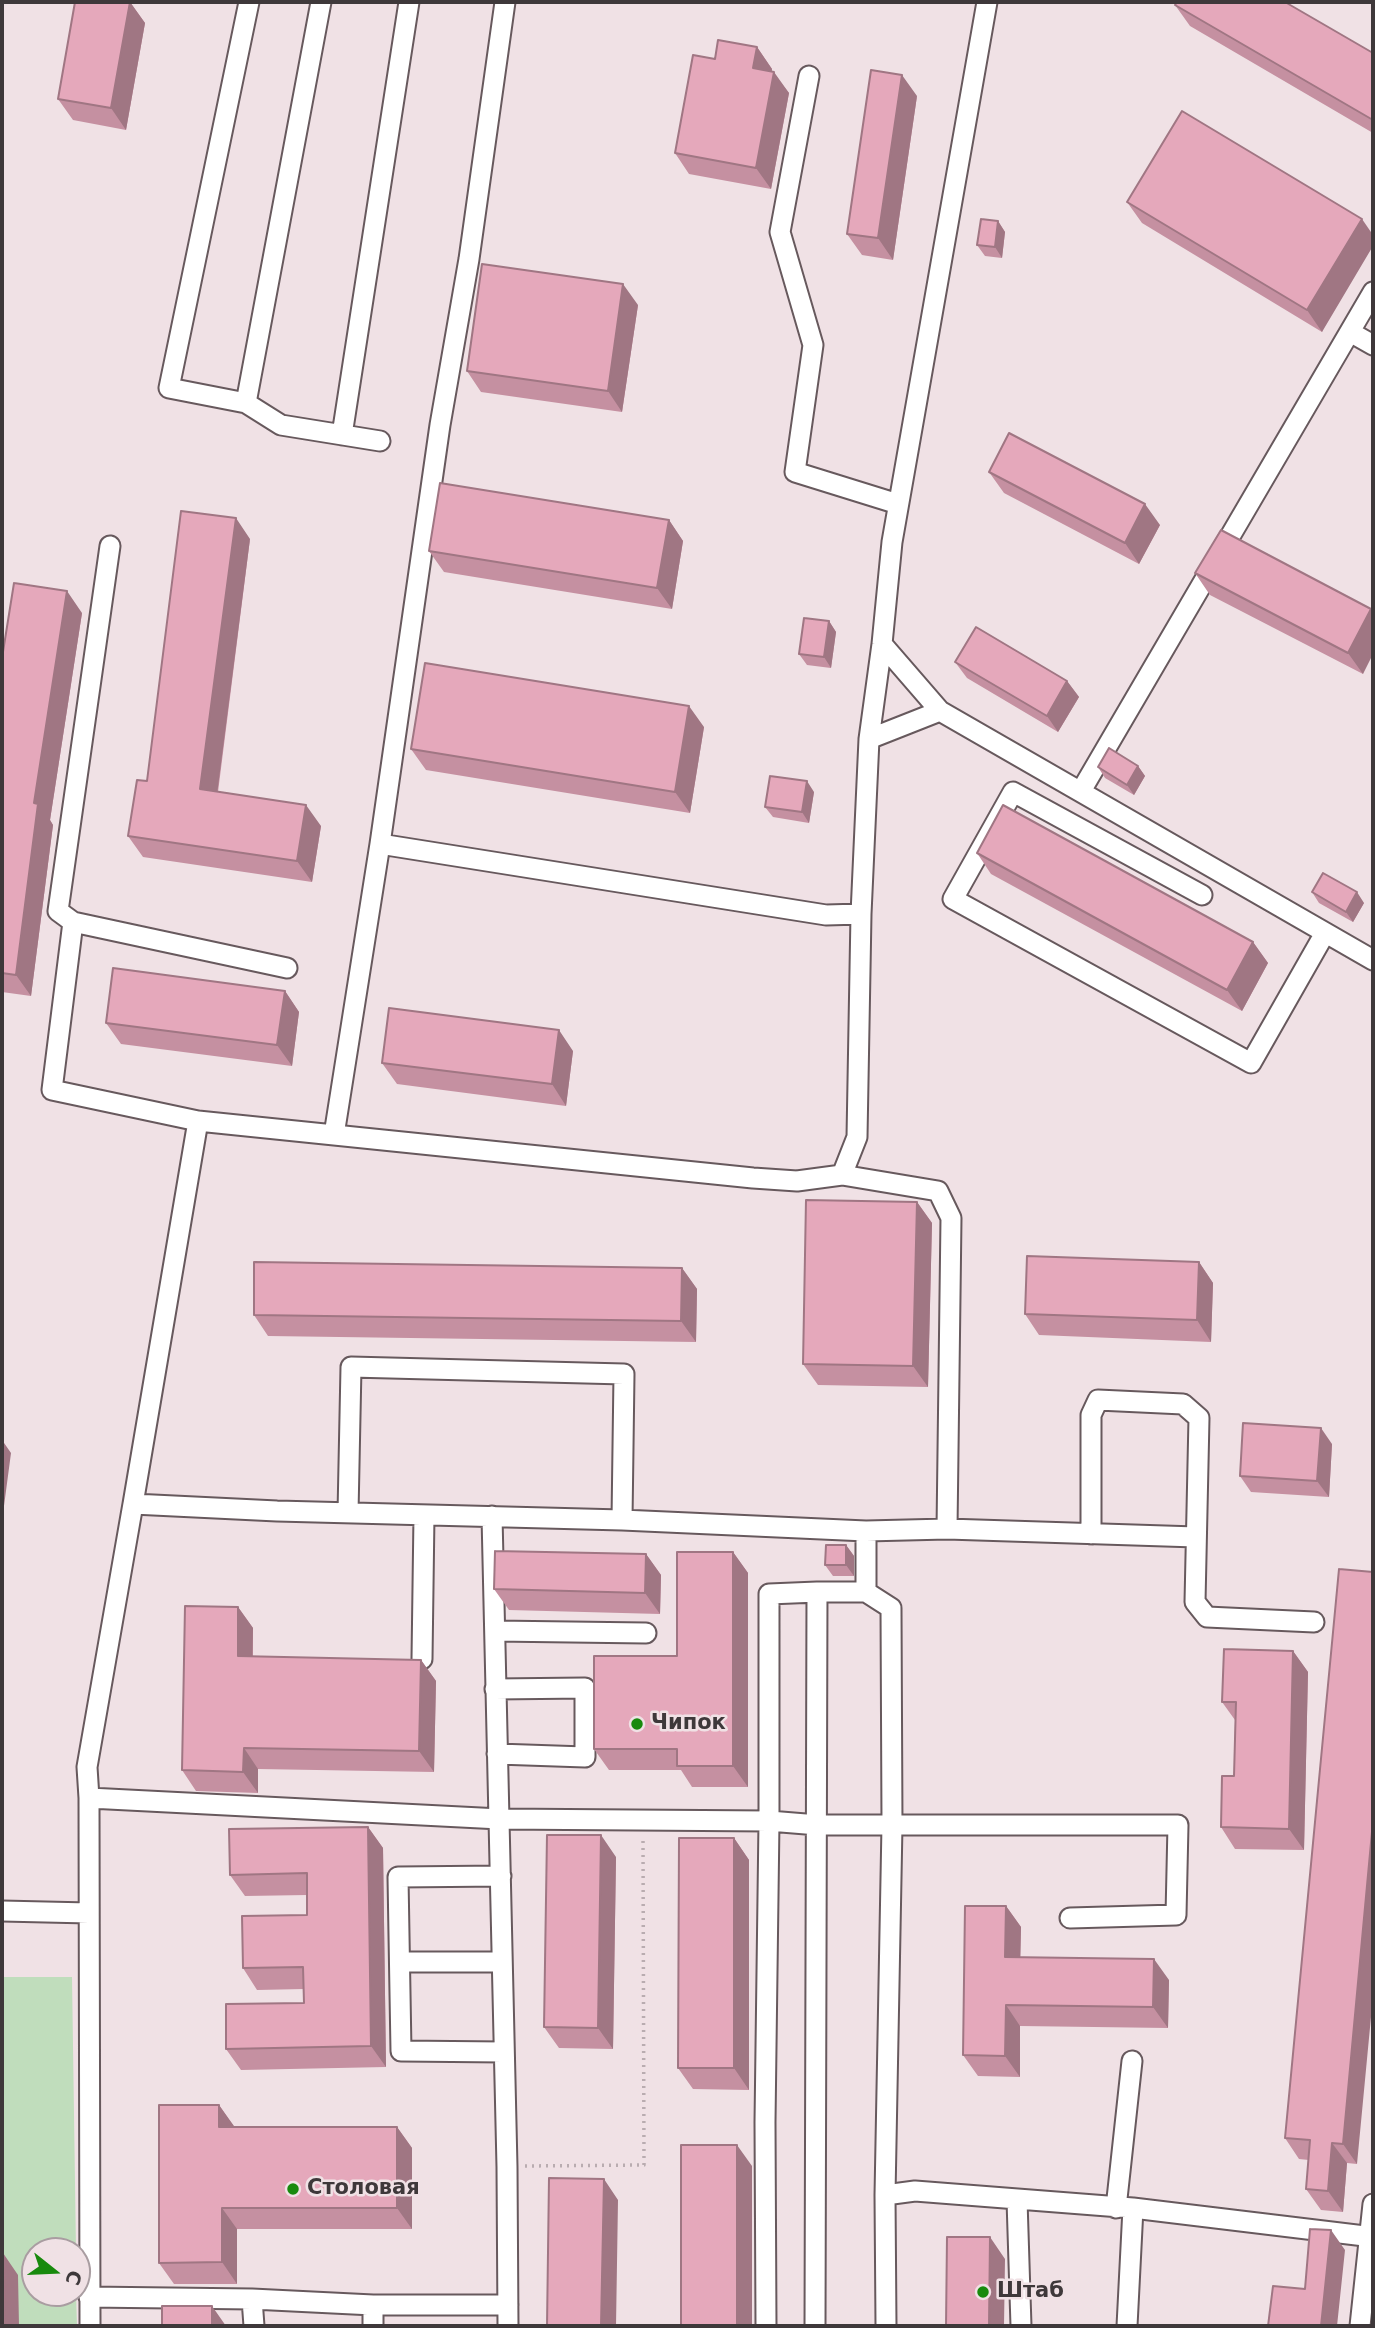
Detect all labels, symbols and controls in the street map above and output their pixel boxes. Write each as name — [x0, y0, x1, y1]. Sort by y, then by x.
place label: Чипок — [651, 1711, 726, 1737]
marker: Чипок — [629, 1716, 645, 1732]
place label: Столовая — [307, 2176, 420, 2202]
marker: Столовая — [285, 2181, 301, 2197]
north arrow — [21, 2237, 91, 2307]
text: С — [61, 2268, 87, 2288]
place label: Штаб — [997, 2279, 1064, 2305]
marker: Штаб — [975, 2284, 991, 2300]

